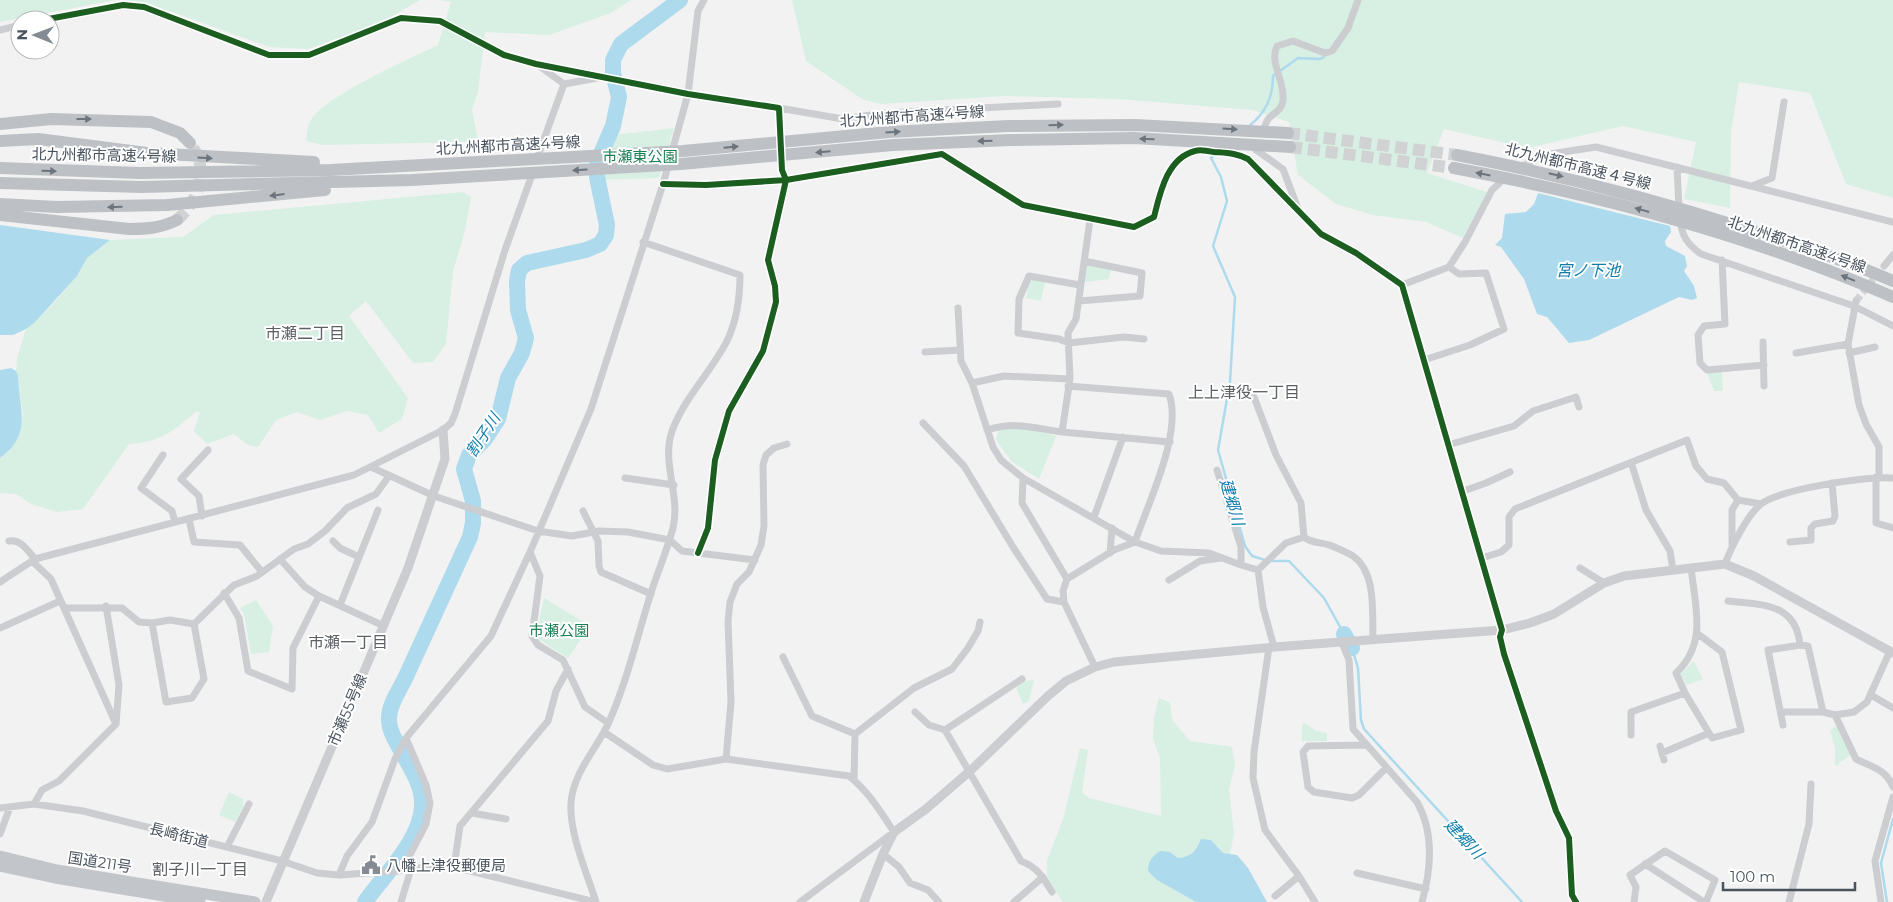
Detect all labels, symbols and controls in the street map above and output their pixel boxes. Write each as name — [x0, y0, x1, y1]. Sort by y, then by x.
north arrow — [10, 10, 60, 60]
text: N — [13, 29, 31, 41]
street label: 北九州都市高速4号線 — [839, 101, 985, 131]
one-way arrow — [76, 115, 92, 123]
one-way arrow — [1048, 121, 1064, 129]
one-way arrow — [1222, 125, 1238, 133]
one-way arrow — [886, 128, 902, 136]
street label: 北九州都市高速4号線 — [435, 132, 581, 158]
one-way arrow — [1139, 134, 1155, 142]
one-way arrow — [976, 137, 992, 145]
street label: 北九州都市高速４号線 — [1503, 139, 1653, 193]
one-way arrow — [724, 142, 740, 150]
street label: 北九州都市高速4号線 — [31, 144, 177, 166]
park label: 市瀬東公園 — [602, 147, 678, 166]
one-way arrow — [814, 148, 830, 156]
one-way arrow — [197, 154, 213, 162]
one-way arrow — [572, 166, 588, 174]
one-way arrow — [41, 168, 57, 176]
one-way arrow — [1476, 170, 1491, 178]
one-way arrow — [1548, 171, 1563, 179]
one-way arrow — [269, 191, 285, 199]
one-way arrow — [107, 203, 123, 211]
one-way arrow — [1634, 206, 1649, 214]
street label: 北九州都市高速4号線 — [1725, 211, 1869, 277]
water label: 宮ノ下池 — [1556, 261, 1622, 280]
one-way arrow — [1840, 274, 1855, 282]
district label: 市瀬二丁目 — [265, 324, 345, 343]
district label: 上上津役一丁目 — [1188, 383, 1300, 402]
water label: 割子川 — [462, 408, 505, 460]
water label: 建郷川 — [1216, 476, 1248, 530]
park label: 市瀬公園 — [529, 621, 589, 640]
district label: 市瀬一丁目 — [308, 633, 388, 652]
street label: 市瀬55号線 — [323, 671, 371, 749]
water label: 建郷川 — [1441, 815, 1489, 864]
street label: 長崎街道 — [148, 819, 210, 851]
street label: 国道211号 — [67, 848, 133, 876]
public building icon: 八幡上津役郵便局 — [360, 854, 382, 876]
place label: 八幡上津役郵便局 — [386, 856, 506, 875]
district label: 割子川一丁目 — [152, 860, 248, 879]
scale bar — [1723, 860, 1856, 892]
text: 100 m — [1730, 867, 1775, 886]

